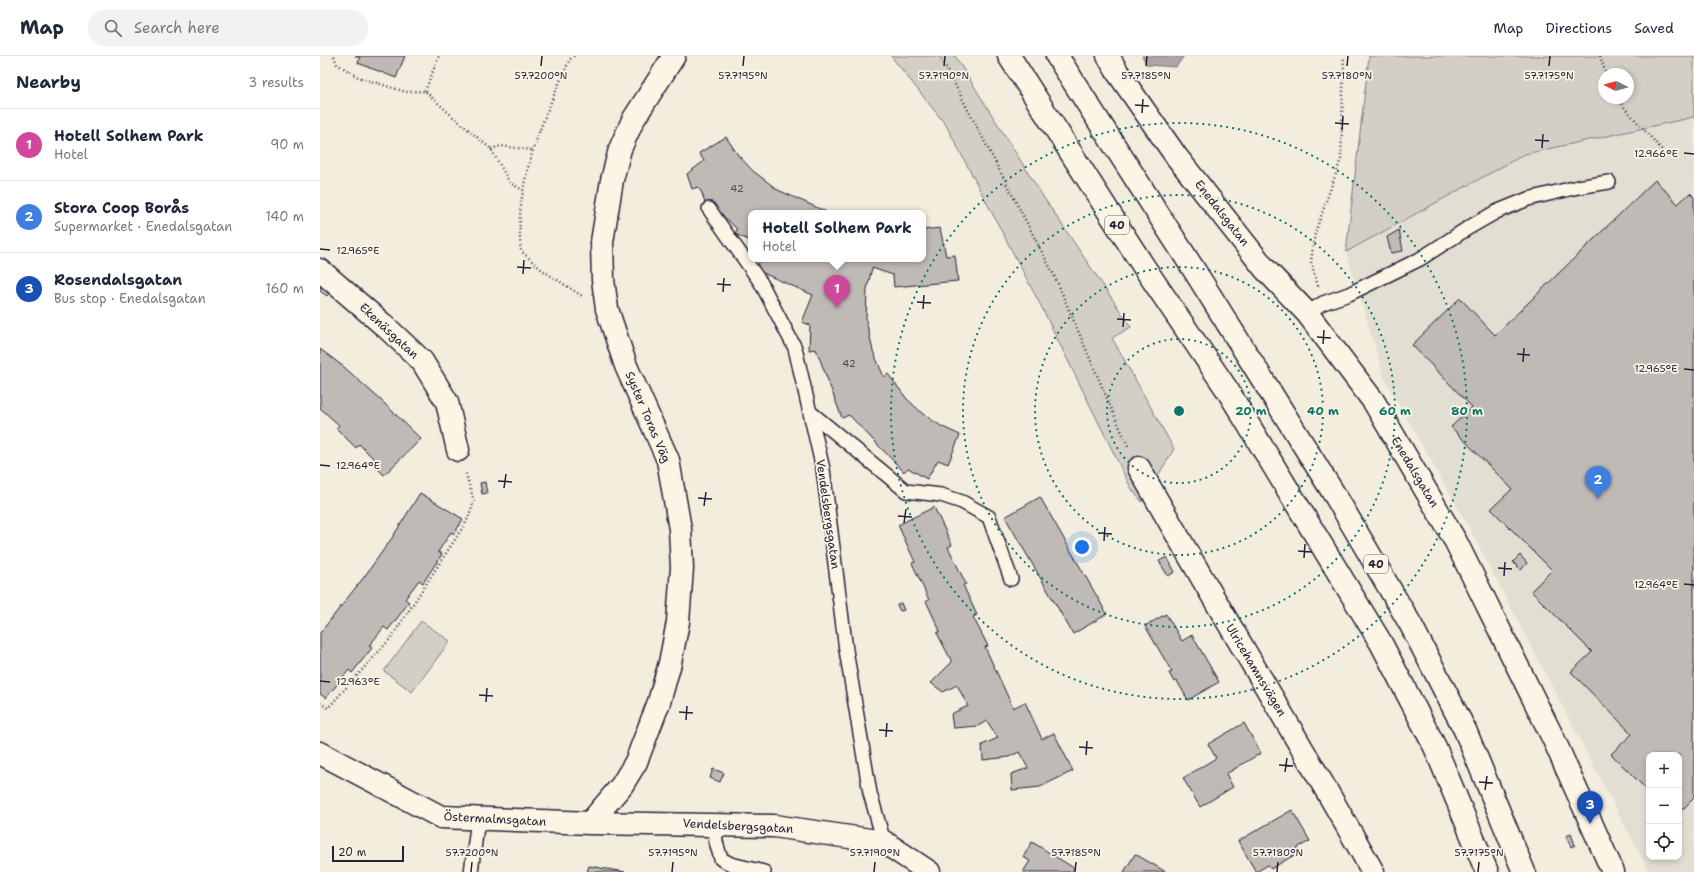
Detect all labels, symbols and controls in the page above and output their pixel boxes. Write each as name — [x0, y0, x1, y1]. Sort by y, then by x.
search box — [88, 10, 368, 46]
text: Map — [20, 15, 64, 40]
icon: search — [102, 17, 124, 39]
text: Search here — [134, 18, 220, 38]
text: Map — [1494, 19, 1524, 37]
text: Directions — [1546, 19, 1612, 37]
text: Saved — [1634, 19, 1674, 37]
north arrow — [1598, 68, 1634, 104]
text: 57.7200°N — [515, 69, 567, 82]
text: 57.7195°N — [718, 69, 768, 82]
text: 57.7190°N — [919, 69, 969, 82]
text: 57.7185°N — [1121, 69, 1171, 82]
text: 57.7180°N — [1322, 69, 1372, 82]
text: 57.7175°N — [1524, 69, 1574, 82]
text: Nearby — [16, 71, 81, 93]
text: 3 results — [248, 74, 304, 91]
text: Hotell Solhem Park — [54, 126, 204, 146]
text: 1 — [26, 136, 32, 153]
text: 90 m — [270, 136, 304, 153]
text: Hotel — [54, 146, 88, 163]
text: 12.966°E — [1634, 147, 1678, 160]
street label: Enedalsgatan — [1191, 177, 1253, 249]
house number: 42 — [730, 182, 744, 195]
text: Stora Coop Borås — [54, 198, 189, 218]
text: 2 — [24, 208, 34, 225]
text: 140 m — [265, 208, 304, 225]
popup — [748, 210, 926, 262]
road number: 40 — [1105, 216, 1129, 234]
text: Supermarket · Enedalsgatan — [54, 218, 232, 235]
text: Hotell Solhem Park — [762, 218, 912, 238]
text: Hotel — [762, 238, 796, 255]
text: 12.965°E — [337, 244, 379, 257]
text: Rosendalsgatan — [54, 270, 182, 290]
pin: 1 — [824, 275, 850, 308]
text: 3 — [24, 280, 34, 297]
text: 160 m — [266, 280, 304, 297]
text: Bus stop · Enedalsgatan — [54, 290, 206, 307]
street label: Ekenäsgatan — [356, 299, 422, 363]
house number: 42 — [842, 357, 856, 370]
text: 12.965°E — [1635, 362, 1677, 375]
street label: Syster Toras Väg — [622, 369, 674, 465]
text: 20 m — [1235, 403, 1267, 419]
text: 40 m — [1307, 403, 1339, 419]
text: 60 m — [1379, 403, 1411, 419]
text: 80 m — [1451, 403, 1483, 419]
centre of rings — [1172, 404, 1186, 418]
street label: Enedalsgatan — [1388, 434, 1442, 510]
street label: Vendelsbergsgatan — [812, 458, 844, 570]
text: 12.964°E — [336, 459, 380, 472]
pin: 2 — [1585, 466, 1611, 499]
your location — [1072, 537, 1092, 557]
road number: 40 — [1364, 555, 1388, 573]
text: 12.964°E — [1634, 578, 1678, 591]
street label: Ulricehamnsvägen — [1222, 621, 1290, 719]
text: 12.963°E — [336, 675, 380, 688]
map controls — [1646, 752, 1682, 860]
button: + — [1646, 752, 1682, 788]
button: − — [1646, 788, 1682, 824]
pin: 3 — [1577, 791, 1603, 824]
street label: Östermalmsgatan — [443, 808, 547, 830]
street label: Vendelsbergsgatan — [682, 815, 794, 837]
button: locate — [1646, 824, 1682, 860]
scale bar — [332, 844, 404, 863]
text: 20 m — [338, 845, 366, 860]
text: 57.7200°N — [446, 846, 498, 859]
text: 57.7195°N — [648, 846, 698, 859]
text: 57.7190°N — [850, 846, 900, 859]
text: 57.7185°N — [1051, 846, 1101, 859]
text: 57.7180°N — [1253, 846, 1303, 859]
text: 57.7175°N — [1454, 846, 1504, 859]

